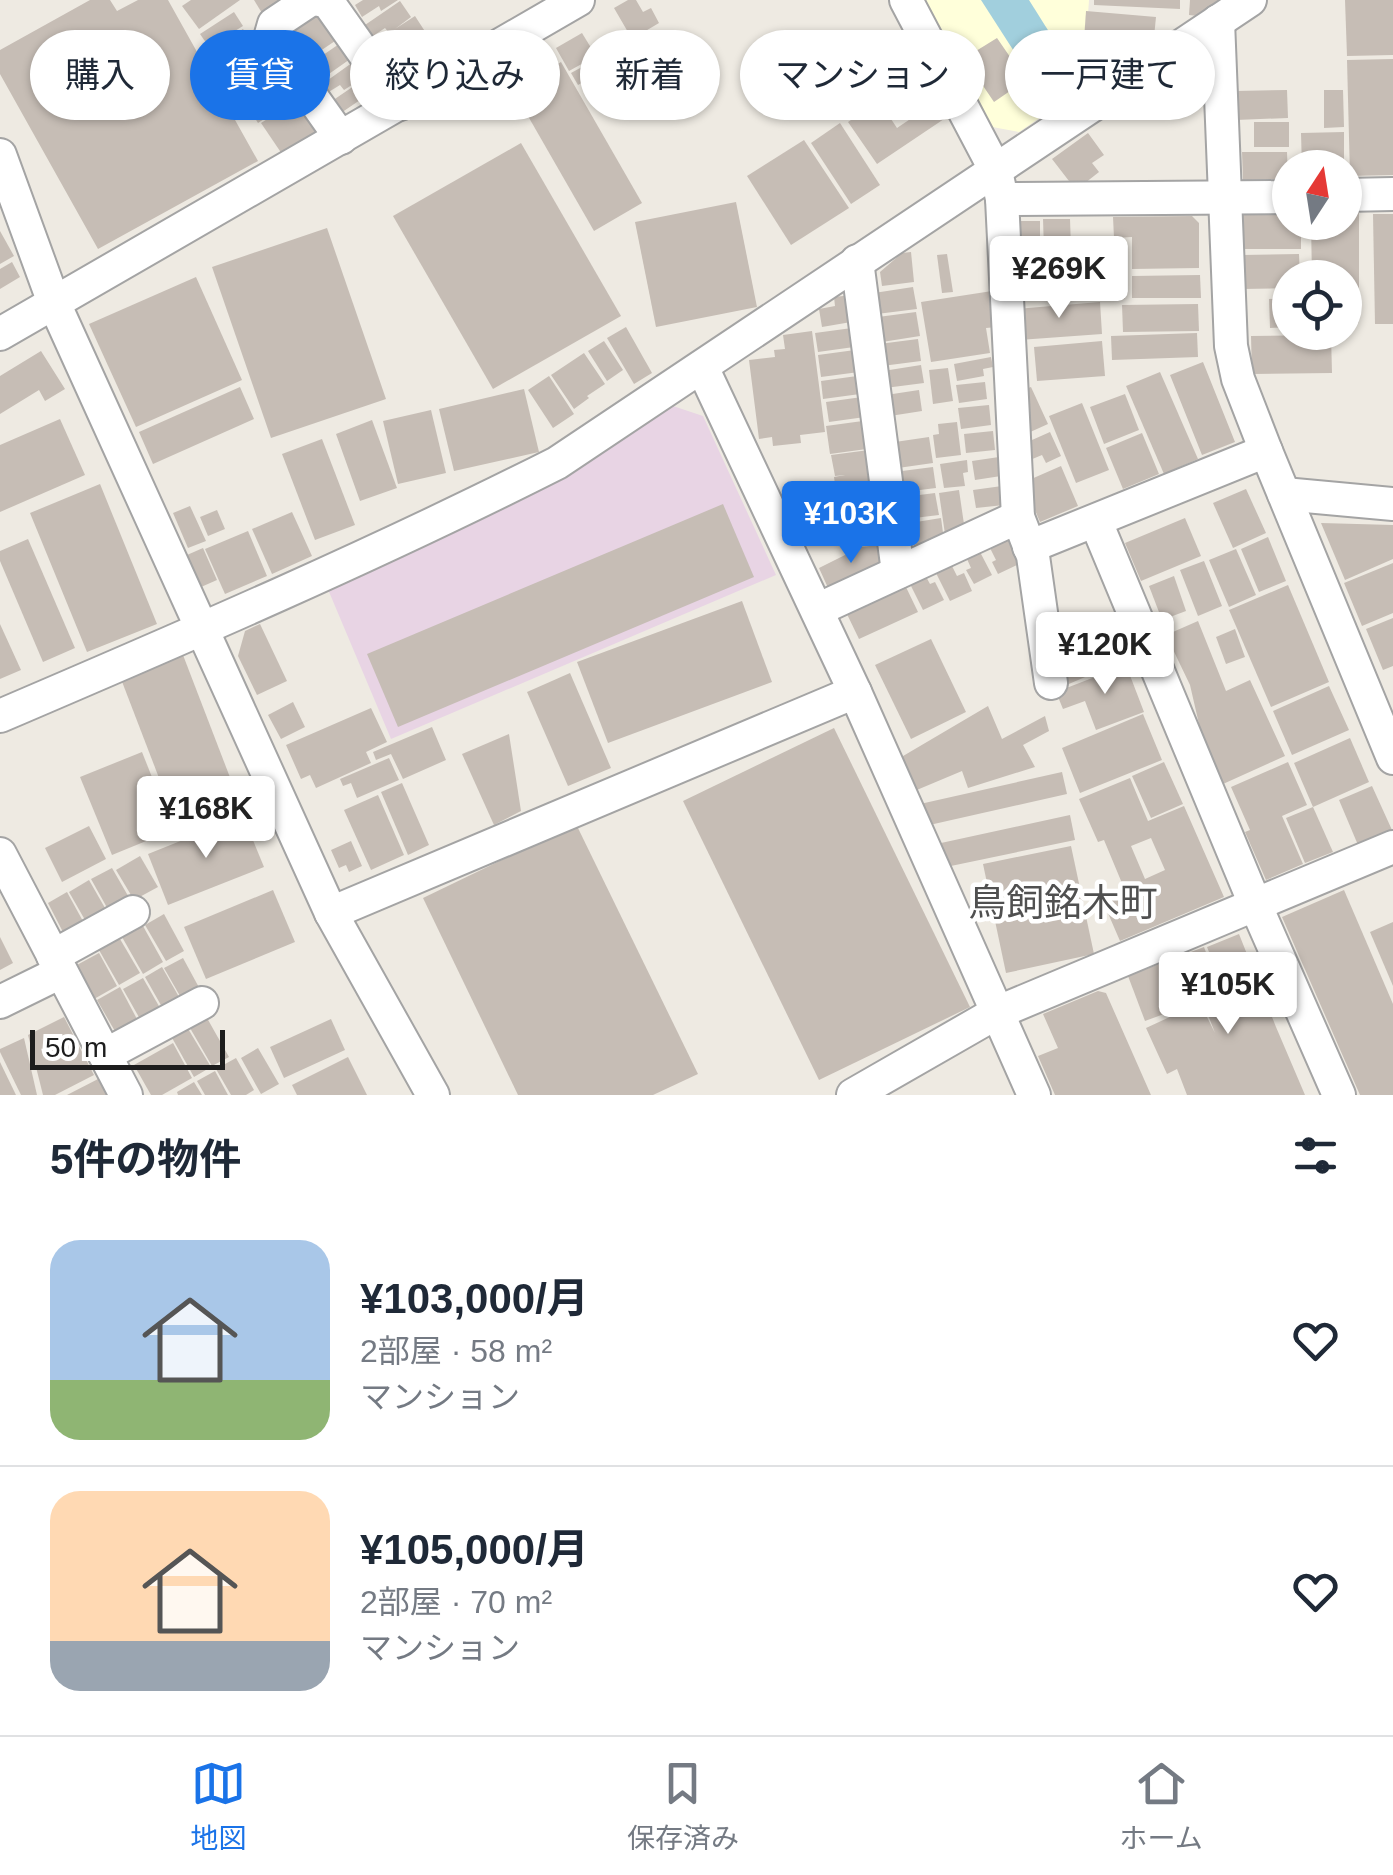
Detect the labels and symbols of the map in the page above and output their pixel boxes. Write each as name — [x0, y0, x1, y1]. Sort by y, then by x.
north arrow — [1272, 150, 1362, 240]
pin: ¥269K — [989, 236, 1129, 321]
pin: ¥103K — [781, 481, 921, 566]
pin: ¥120K — [1035, 612, 1175, 697]
pin: ¥168K — [136, 776, 276, 861]
district label: 鳥飼銘木町 — [968, 882, 1158, 924]
pin: ¥105K — [1158, 952, 1298, 1037]
scale bar — [30, 1025, 225, 1070]

